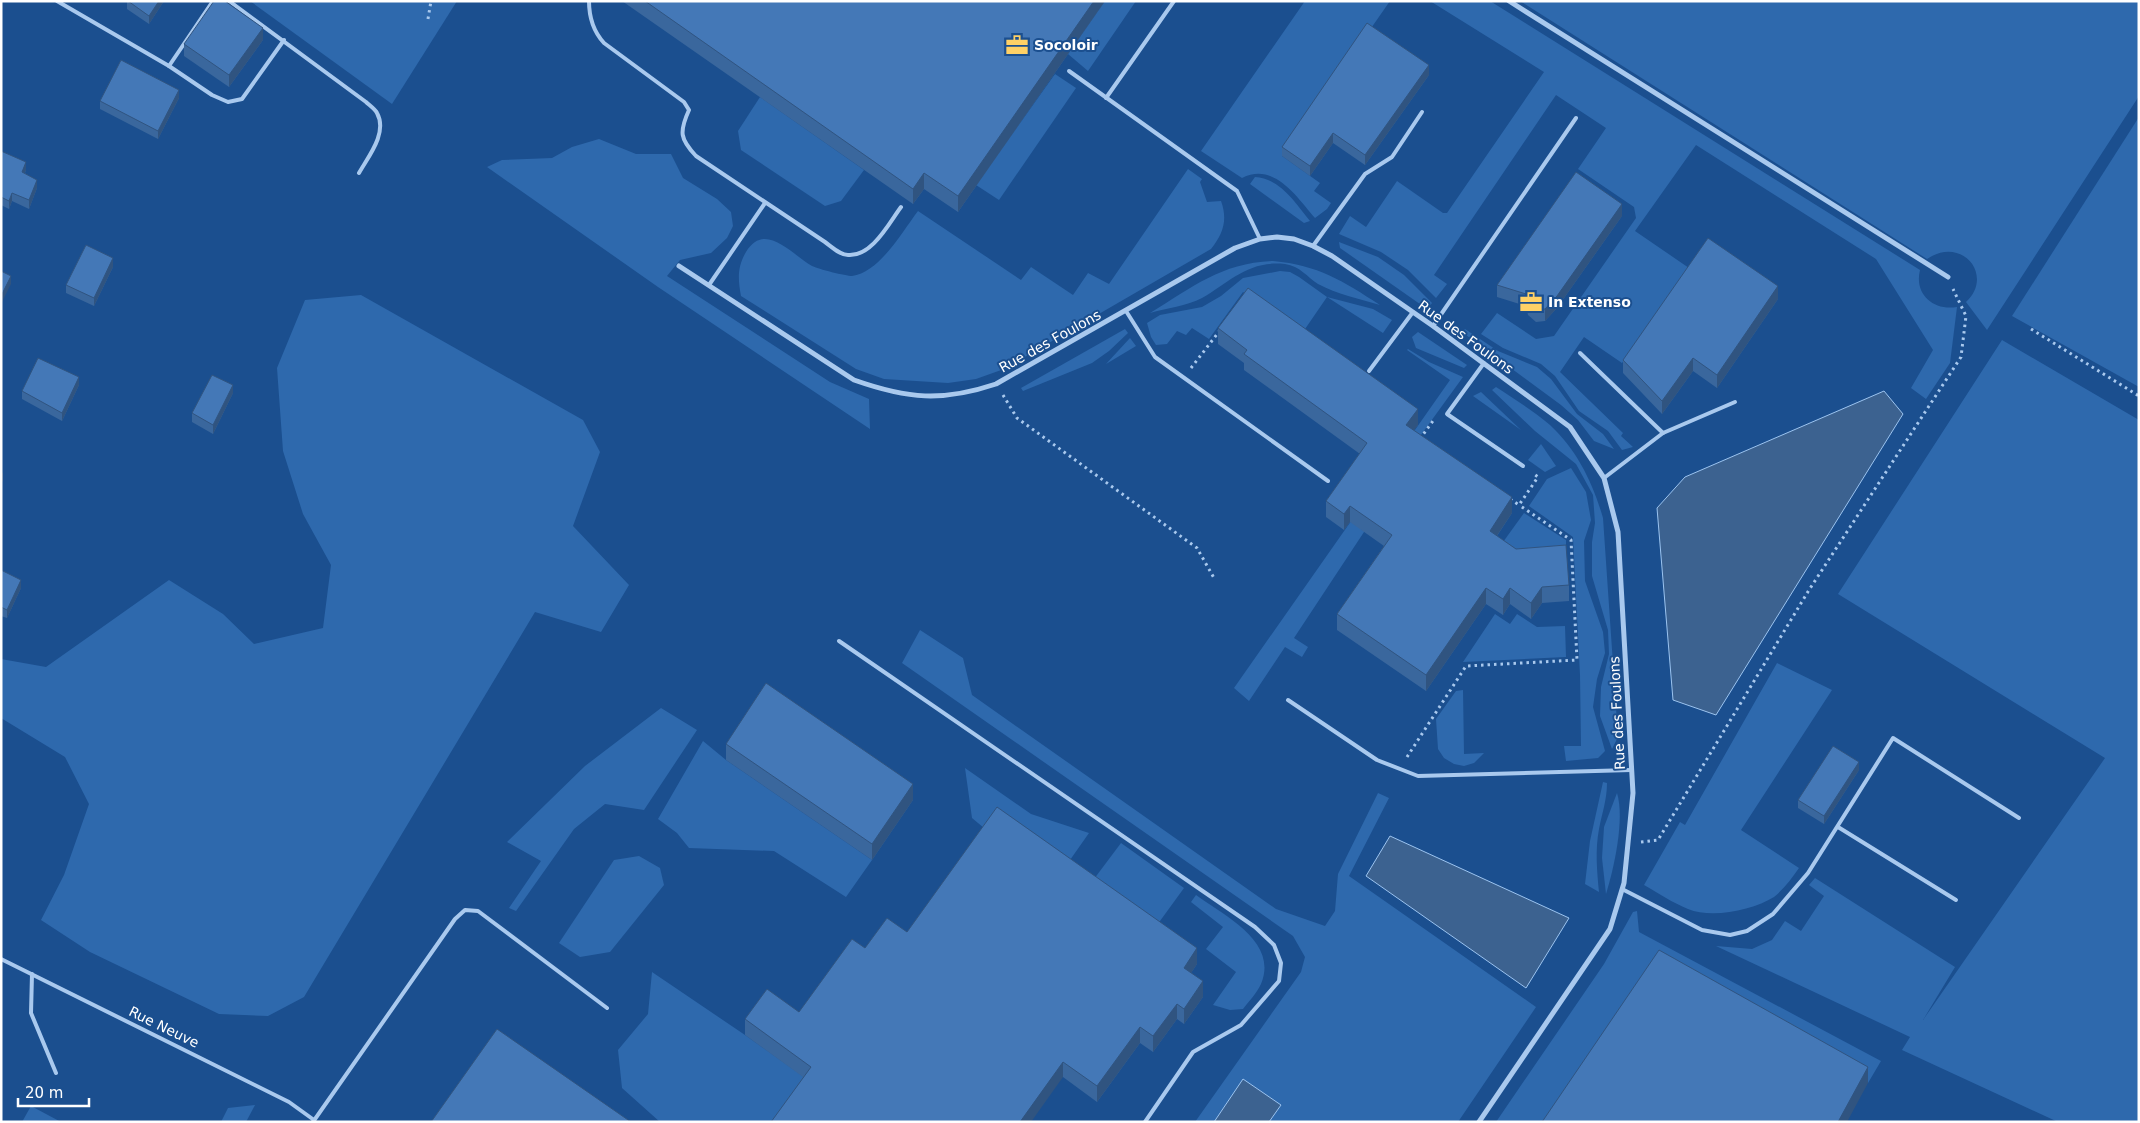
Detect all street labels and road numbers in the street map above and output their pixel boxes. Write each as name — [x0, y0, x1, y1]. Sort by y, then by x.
street label: Rue des Foulons — [1415, 297, 1517, 377]
street label: Rue des Foulons — [996, 306, 1104, 376]
street label: Rue des Foulons — [1606, 656, 1628, 770]
street label: Rue Neuve — [126, 1003, 202, 1051]

